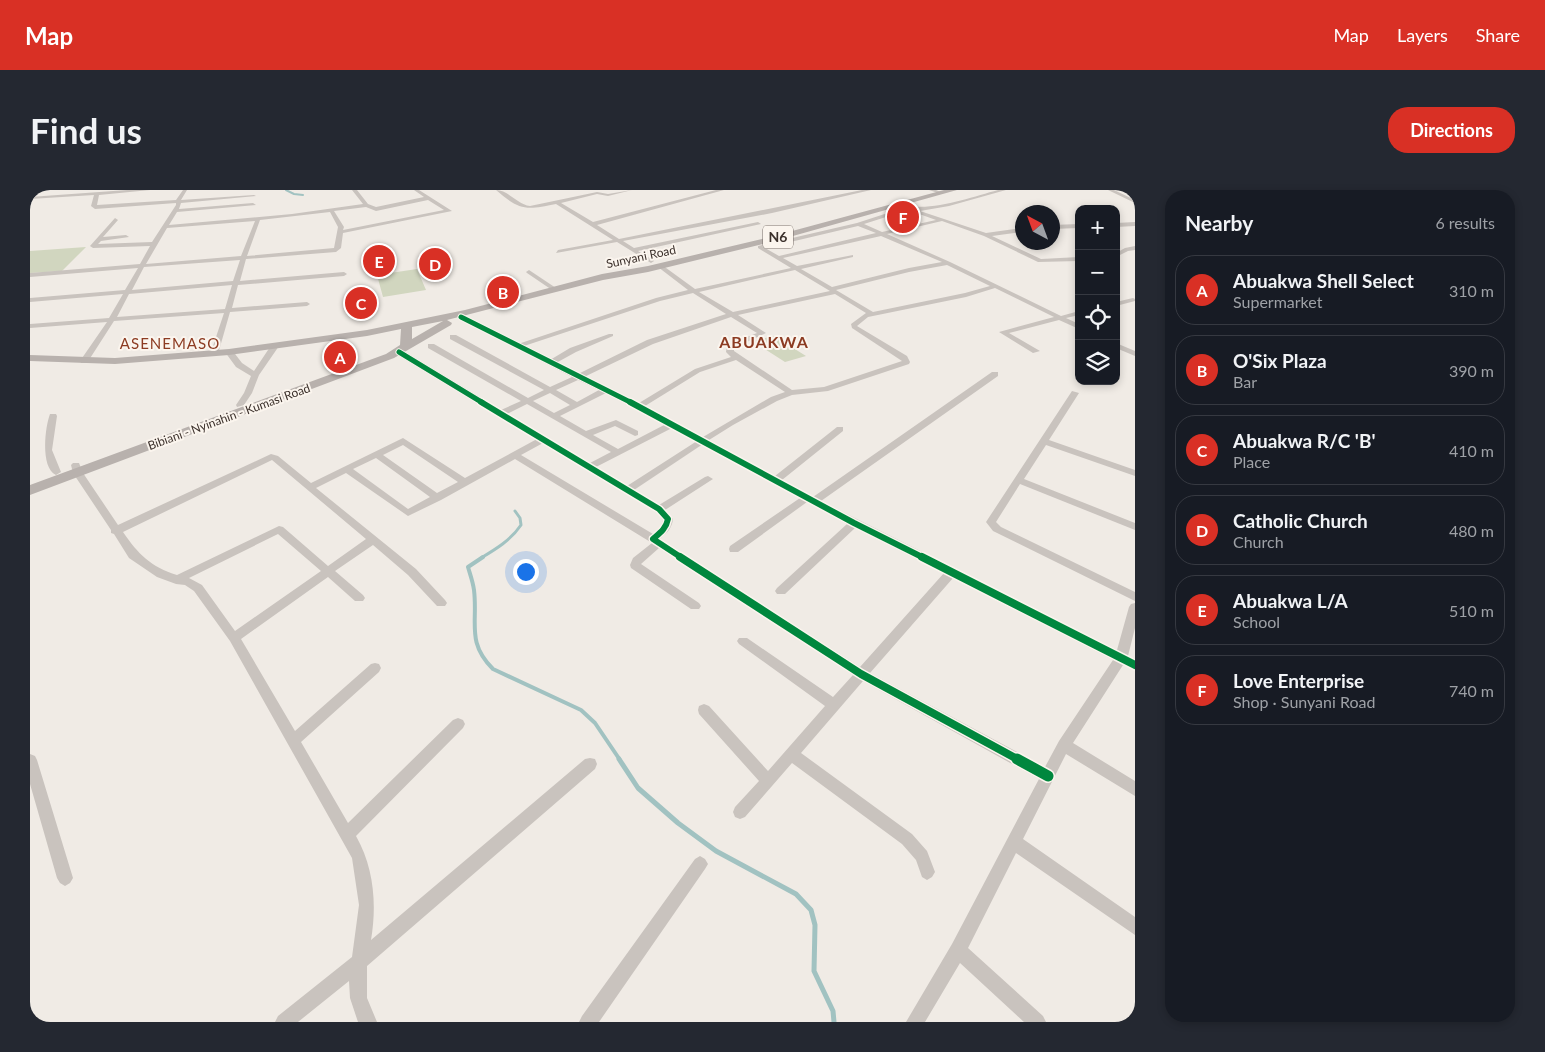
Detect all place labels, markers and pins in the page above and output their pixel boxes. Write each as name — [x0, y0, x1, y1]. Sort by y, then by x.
pin: F — [887, 198, 919, 236]
pin: E — [363, 242, 395, 280]
pin: D — [419, 245, 451, 283]
pin: B — [487, 273, 519, 311]
pin: C — [345, 284, 377, 322]
pin: A — [324, 338, 356, 376]

